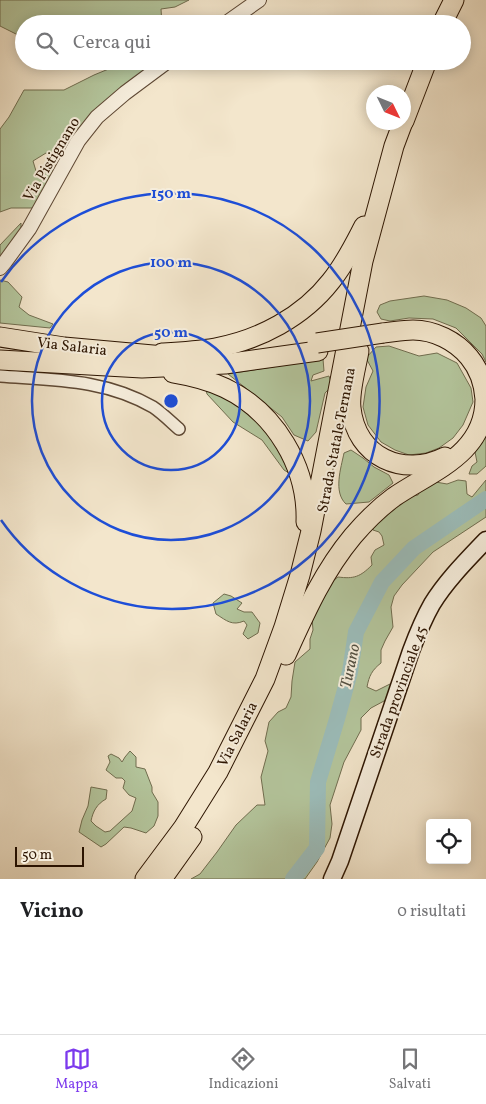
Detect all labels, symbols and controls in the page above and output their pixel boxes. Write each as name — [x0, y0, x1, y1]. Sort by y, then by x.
search box — [15, 15, 471, 70]
icon: search — [33, 29, 61, 57]
text: Cerca qui — [73, 30, 151, 56]
north arrow — [366, 85, 411, 130]
street label: Via Pistignano — [19, 114, 86, 206]
text: 150 m — [151, 184, 191, 205]
text: 100 m — [150, 253, 193, 274]
text: 50 m — [154, 323, 188, 344]
street label: Via Salaria — [36, 333, 108, 362]
street label: Strada Statale Ternana — [313, 366, 362, 515]
centre of rings — [162, 392, 180, 410]
street label: Strada provinciale 45 — [366, 623, 433, 762]
water label: Turano — [336, 641, 367, 691]
street label: Via Salaria — [213, 698, 264, 771]
map controls — [426, 819, 471, 864]
button: locate — [426, 819, 471, 864]
scale bar — [15, 844, 84, 867]
text: 50 m — [22, 846, 52, 865]
text: Vicino — [20, 897, 84, 926]
text: 0 risultati — [397, 901, 466, 923]
tab: Mappa — [55, 1045, 98, 1094]
tab: Indicazioni — [208, 1045, 278, 1094]
tab: Salvati — [389, 1045, 431, 1094]

